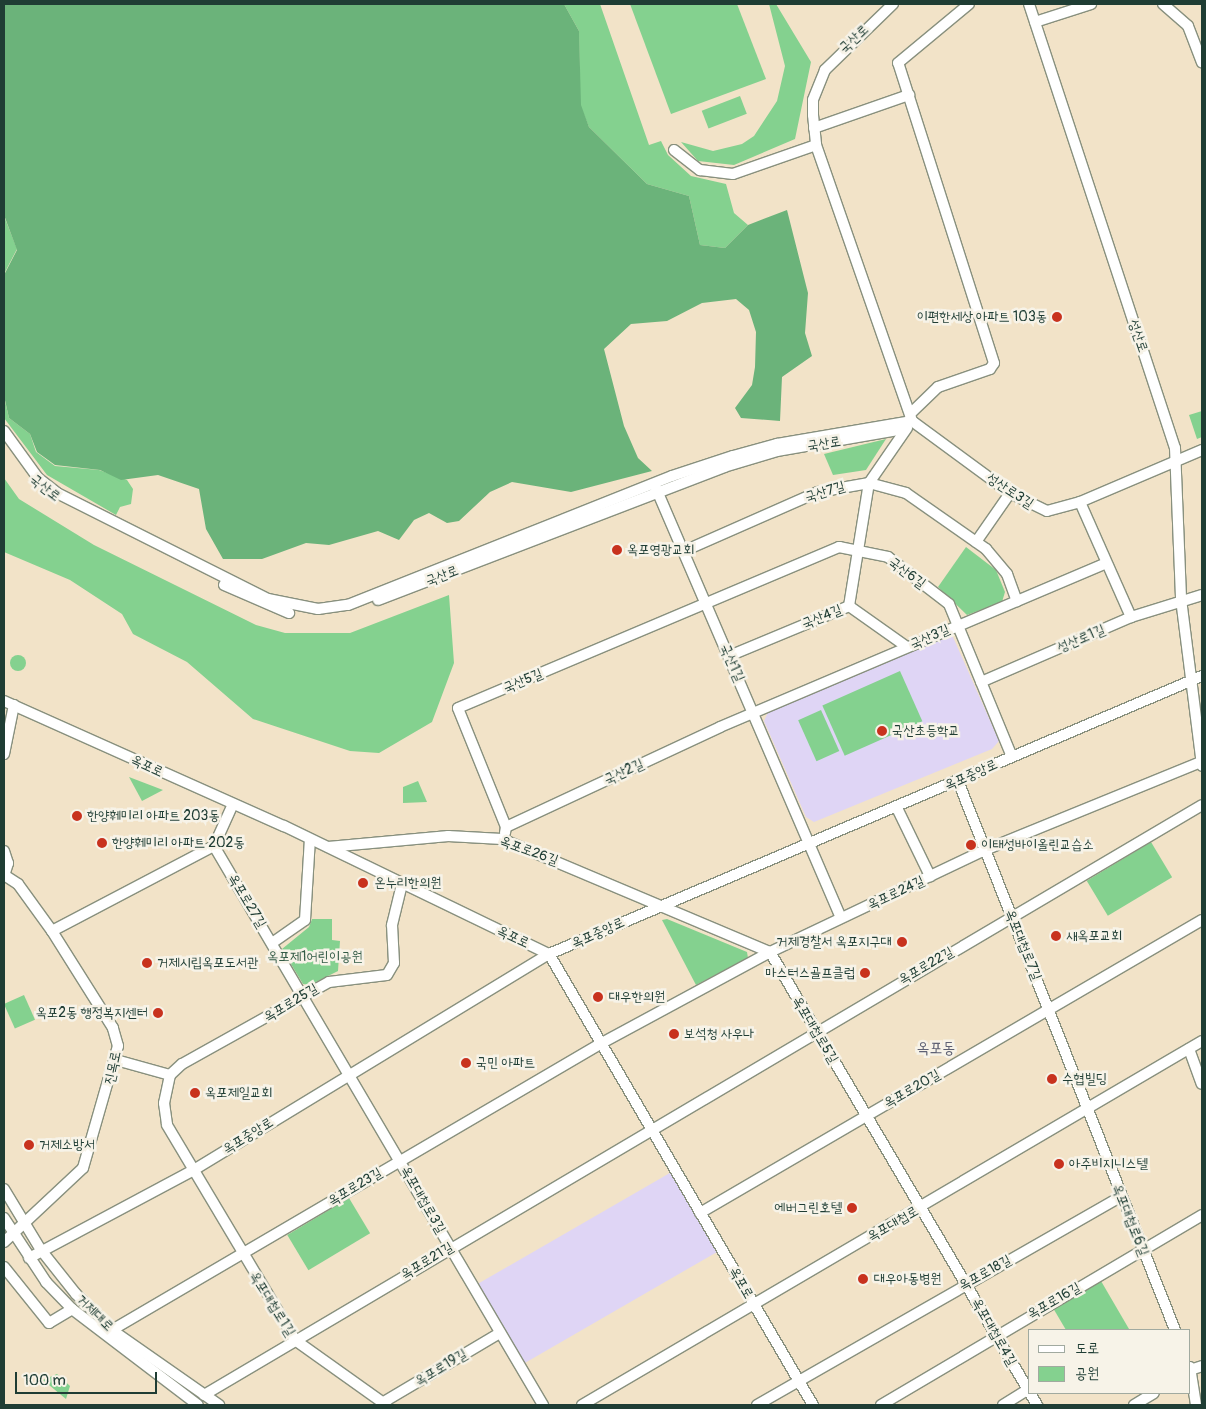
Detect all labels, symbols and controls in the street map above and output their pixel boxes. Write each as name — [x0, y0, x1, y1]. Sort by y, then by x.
street label: 국산로 — [836, 21, 872, 57]
place label: 이편한세상 아파트 103동 — [917, 309, 1047, 325]
marker: 이편한세상 아파트 103동 — [1051, 311, 1063, 323]
street label: 성산로 — [1125, 317, 1151, 355]
street label: 국산로 — [806, 433, 842, 455]
street label: 성산로3길 — [983, 470, 1037, 512]
street label: 국산로 — [27, 471, 63, 505]
street label: 국산7길 — [803, 478, 847, 506]
place label: 옥포영광교회 — [627, 542, 695, 558]
marker: 옥포영광교회 — [611, 544, 623, 556]
street label: 국산6길 — [885, 554, 929, 592]
street label: 국산로 — [423, 562, 461, 590]
street label: 국산4길 — [799, 601, 845, 633]
street label: 국산3길 — [908, 621, 952, 653]
street label: 성산로1길 — [1054, 621, 1108, 657]
street label: 국산1길 — [716, 642, 748, 684]
street label: 국산5길 — [501, 665, 545, 697]
place label: 국산초등학교 — [892, 723, 960, 739]
marker: 국산초등학교 — [876, 725, 888, 737]
street label: 옥포로 — [128, 751, 166, 781]
street label: 국산2길 — [602, 756, 646, 788]
street label: 옥포중앙로 — [942, 756, 1000, 794]
place label: 한양훼미리 아파트 203동 — [87, 808, 220, 824]
marker: 한양훼미리 아파트 203동 — [71, 810, 83, 822]
street label: 옥포로26길 — [497, 833, 561, 869]
place label: 한양훼미리 아파트 202동 — [112, 835, 245, 851]
marker: 한양훼미리 아파트 202동 — [96, 837, 108, 849]
place label: 이태성바이올린교습소 — [981, 837, 1094, 853]
marker: 이태성바이올린교습소 — [965, 839, 977, 851]
street label: 옥포로27길 — [224, 871, 270, 931]
street label: 옥포로24길 — [865, 872, 927, 914]
place label: 온누리한의원 — [374, 875, 442, 891]
marker: 온누리한의원 — [356, 876, 370, 890]
street label: 옥포대첩로7길 — [1001, 907, 1045, 983]
street label: 옥포중앙로 — [569, 914, 627, 952]
street label: 옥포로 — [494, 922, 532, 952]
place label: 새옥포교회 — [1066, 928, 1122, 944]
marker: 새옥포교회 — [1050, 930, 1062, 942]
place label: 거제경찰서 옥포지구대 — [776, 934, 892, 950]
marker: 거제경찰서 옥포지구대 — [896, 936, 908, 948]
street label: 옥포로22길 — [896, 944, 956, 988]
park label: 옥포제1어린이공원 — [267, 949, 363, 965]
place label: 거제시립옥포도서관 — [157, 955, 258, 971]
marker: 거제시립옥포도서관 — [141, 957, 153, 969]
place label: 마스터스골프클럽 — [765, 965, 855, 981]
marker: 마스터스골프클럽 — [859, 967, 871, 979]
street label: 옥포로25길 — [261, 980, 321, 1026]
place label: 대우한의원 — [609, 989, 665, 1005]
marker: 대우한의원 — [591, 990, 605, 1004]
street label: 옥포대첩로5길 — [788, 993, 842, 1067]
place label: 옥포2동 행정복지센터 — [36, 1005, 148, 1021]
marker: 옥포2동 행정복지센터 — [152, 1007, 164, 1019]
place label: 보석청 사우나 — [684, 1026, 755, 1042]
marker: 보석청 사우나 — [668, 1028, 680, 1040]
district label: 옥포동 — [917, 1038, 955, 1058]
street label: 진목로 — [101, 1050, 125, 1086]
place label: 국민 아파트 — [476, 1055, 535, 1071]
marker: 국민 아파트 — [460, 1057, 472, 1069]
street label: 옥포로20길 — [881, 1066, 943, 1112]
place label: 수협빌딩 — [1062, 1071, 1107, 1087]
marker: 수협빌딩 — [1046, 1073, 1058, 1085]
place label: 옥포제일교회 — [205, 1085, 273, 1101]
marker: 옥포제일교회 — [189, 1087, 201, 1099]
street label: 옥포중앙로 — [220, 1114, 276, 1158]
place label: 거제소방서 — [39, 1137, 95, 1153]
marker: 거제소방서 — [23, 1139, 35, 1151]
place label: 아주비지니스텔 — [1069, 1156, 1148, 1172]
marker: 아주비지니스텔 — [1053, 1158, 1065, 1170]
street label: 옥포대첩로3길 — [397, 1163, 449, 1237]
street label: 옥포로23길 — [325, 1164, 385, 1210]
street label: 옥포대첩로6길 — [1108, 1182, 1152, 1258]
place label: 에버그린호텔 — [774, 1200, 842, 1216]
marker: 에버그린호텔 — [846, 1202, 858, 1214]
street label: 옥포대첩로 — [864, 1203, 922, 1245]
street label: 옥포로21길 — [398, 1239, 456, 1283]
street label: 옥포로18길 — [956, 1252, 1014, 1294]
street label: 옥포로 — [725, 1264, 757, 1302]
street label: 옥포대첩로1길 — [246, 1269, 298, 1339]
place label: 대우아동병원 — [874, 1271, 942, 1287]
marker: 대우아동병원 — [856, 1272, 870, 1286]
street label: 옥포로16길 — [1024, 1279, 1084, 1323]
street label: 거제대로 — [73, 1291, 117, 1335]
street label: 옥포대첩로4길 — [968, 1295, 1020, 1369]
legend — [1028, 1329, 1191, 1394]
text: 도로 — [1075, 1339, 1099, 1358]
street label: 옥포로19길 — [412, 1346, 470, 1390]
scale bar — [18, 1362, 160, 1394]
text: 공원 — [1075, 1364, 1099, 1383]
text: 100 m — [23, 1371, 66, 1390]

